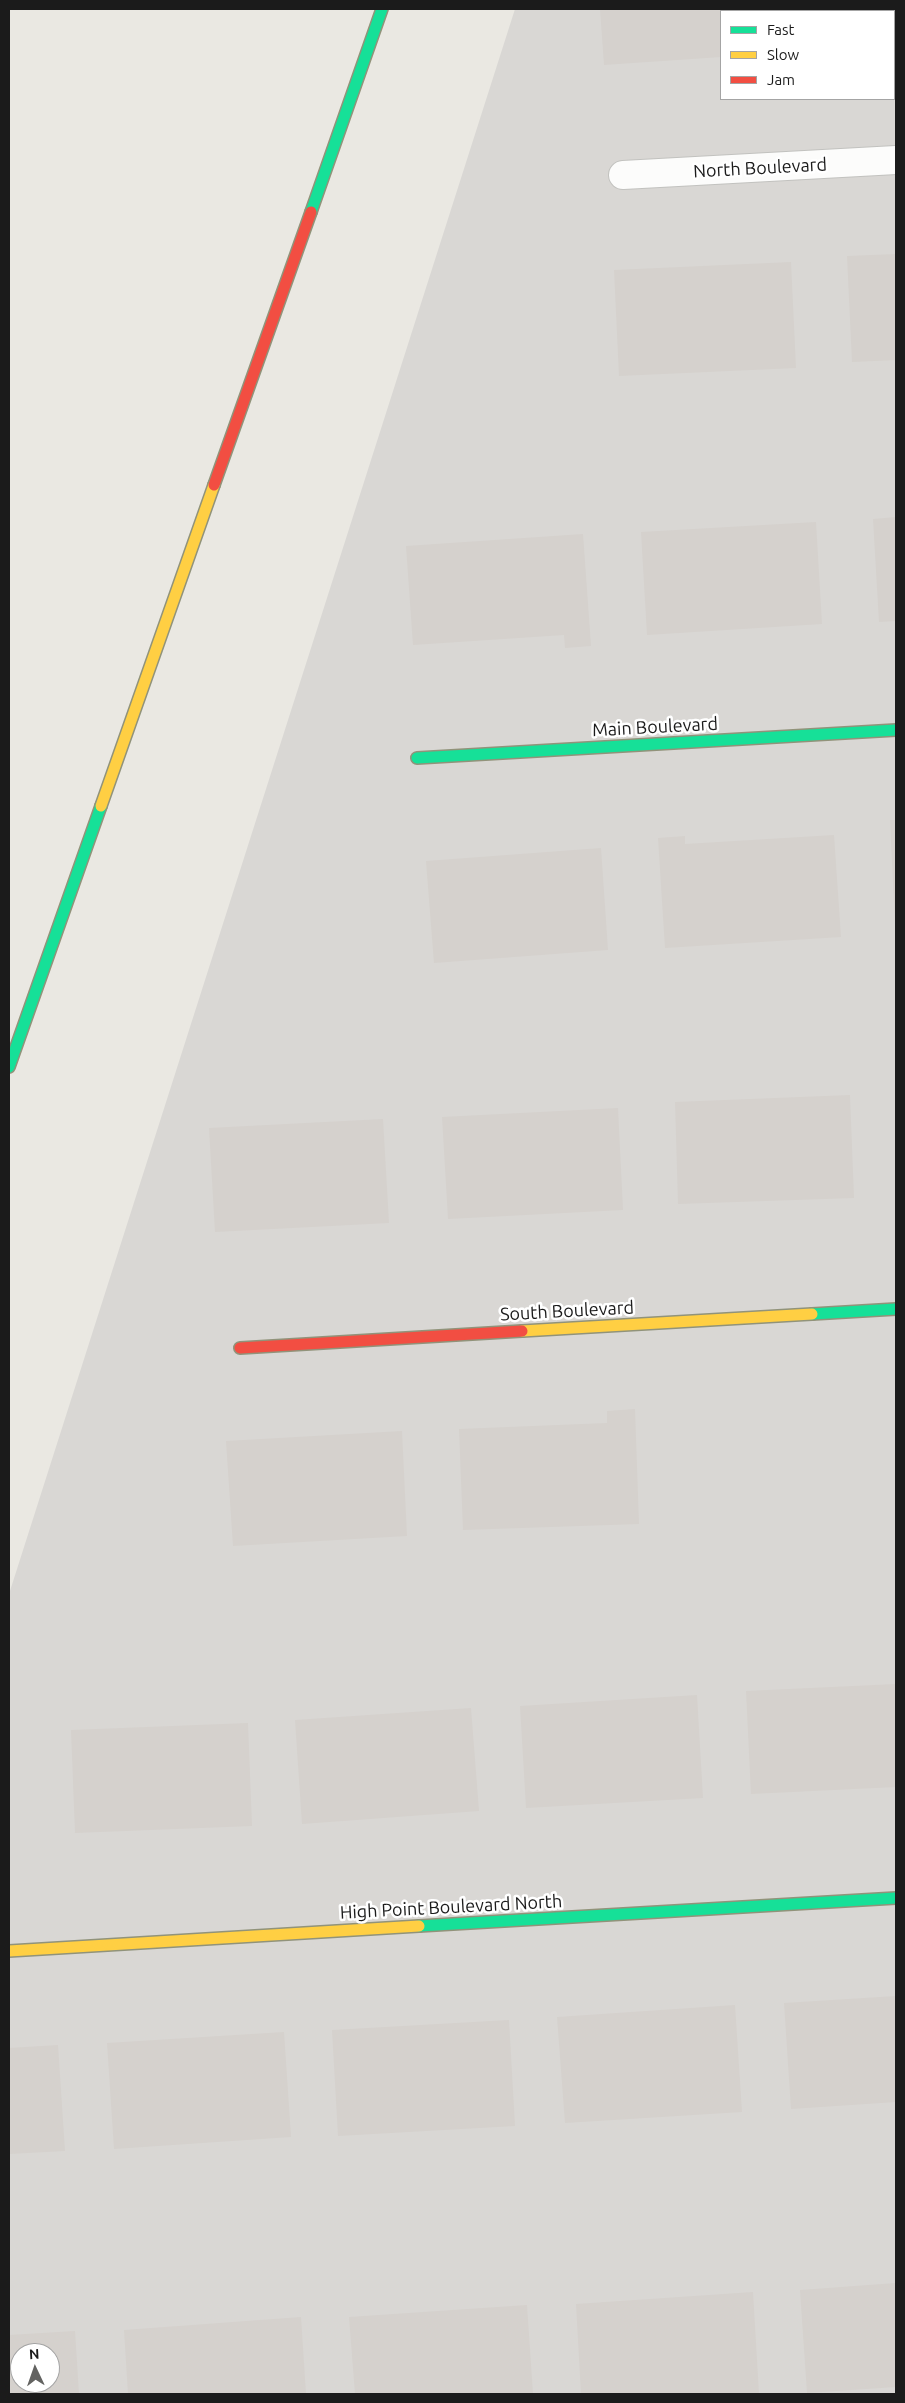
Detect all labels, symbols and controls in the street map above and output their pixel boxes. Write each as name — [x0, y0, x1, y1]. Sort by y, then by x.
legend — [720, 10, 895, 100]
text: Fast — [767, 21, 794, 38]
text: Slow — [767, 46, 799, 63]
text: Jam — [767, 71, 795, 88]
street label: North Boulevard — [693, 154, 827, 182]
street label: Main Boulevard — [592, 713, 718, 741]
street label: South Boulevard — [500, 1297, 634, 1325]
street label: High Point Boulevard North — [339, 1890, 563, 1924]
north arrow — [10, 2343, 60, 2393]
text: N — [29, 2346, 40, 2362]

